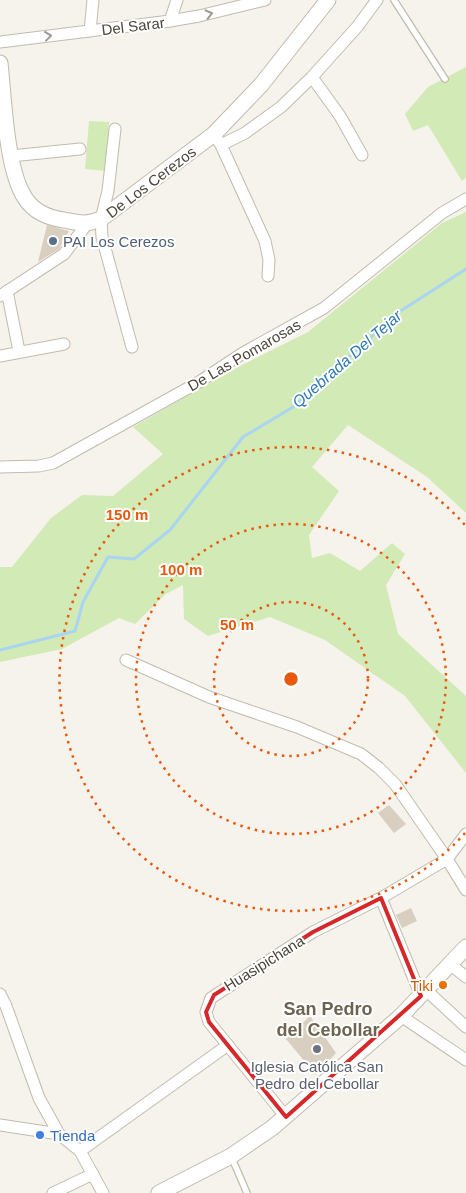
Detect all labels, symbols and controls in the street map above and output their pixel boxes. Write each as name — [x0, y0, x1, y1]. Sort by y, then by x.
one-way arrow — [205, 9, 214, 20]
street label: Del Sarar — [101, 14, 165, 38]
one-way arrow — [45, 31, 53, 42]
street label: De Los Cerezos — [103, 143, 199, 221]
place label: PAI Los Cerezos — [63, 233, 174, 250]
marker: PAI Los Cerezos — [47, 235, 59, 247]
water label: Quebrada Del Tejar — [289, 307, 406, 411]
street label: De Las Pomarosas — [185, 316, 303, 394]
text: 150 m — [106, 506, 148, 523]
text: 100 m — [160, 561, 202, 578]
text: 50 m — [220, 616, 254, 633]
centre of rings — [282, 670, 300, 688]
street label: Huasipichana — [221, 931, 308, 994]
place label: Tiki — [410, 977, 433, 994]
marker: Tiki — [437, 979, 449, 991]
district label: San Pedro del Cebollar — [276, 999, 380, 1040]
marker: Iglesia Católica San Pedro del Cebollar — [311, 1043, 323, 1055]
place label: Iglesia Católica San Pedro del Cebollar — [251, 1058, 383, 1092]
place label: Tienda — [50, 1127, 96, 1144]
marker: Tienda — [34, 1129, 46, 1141]

